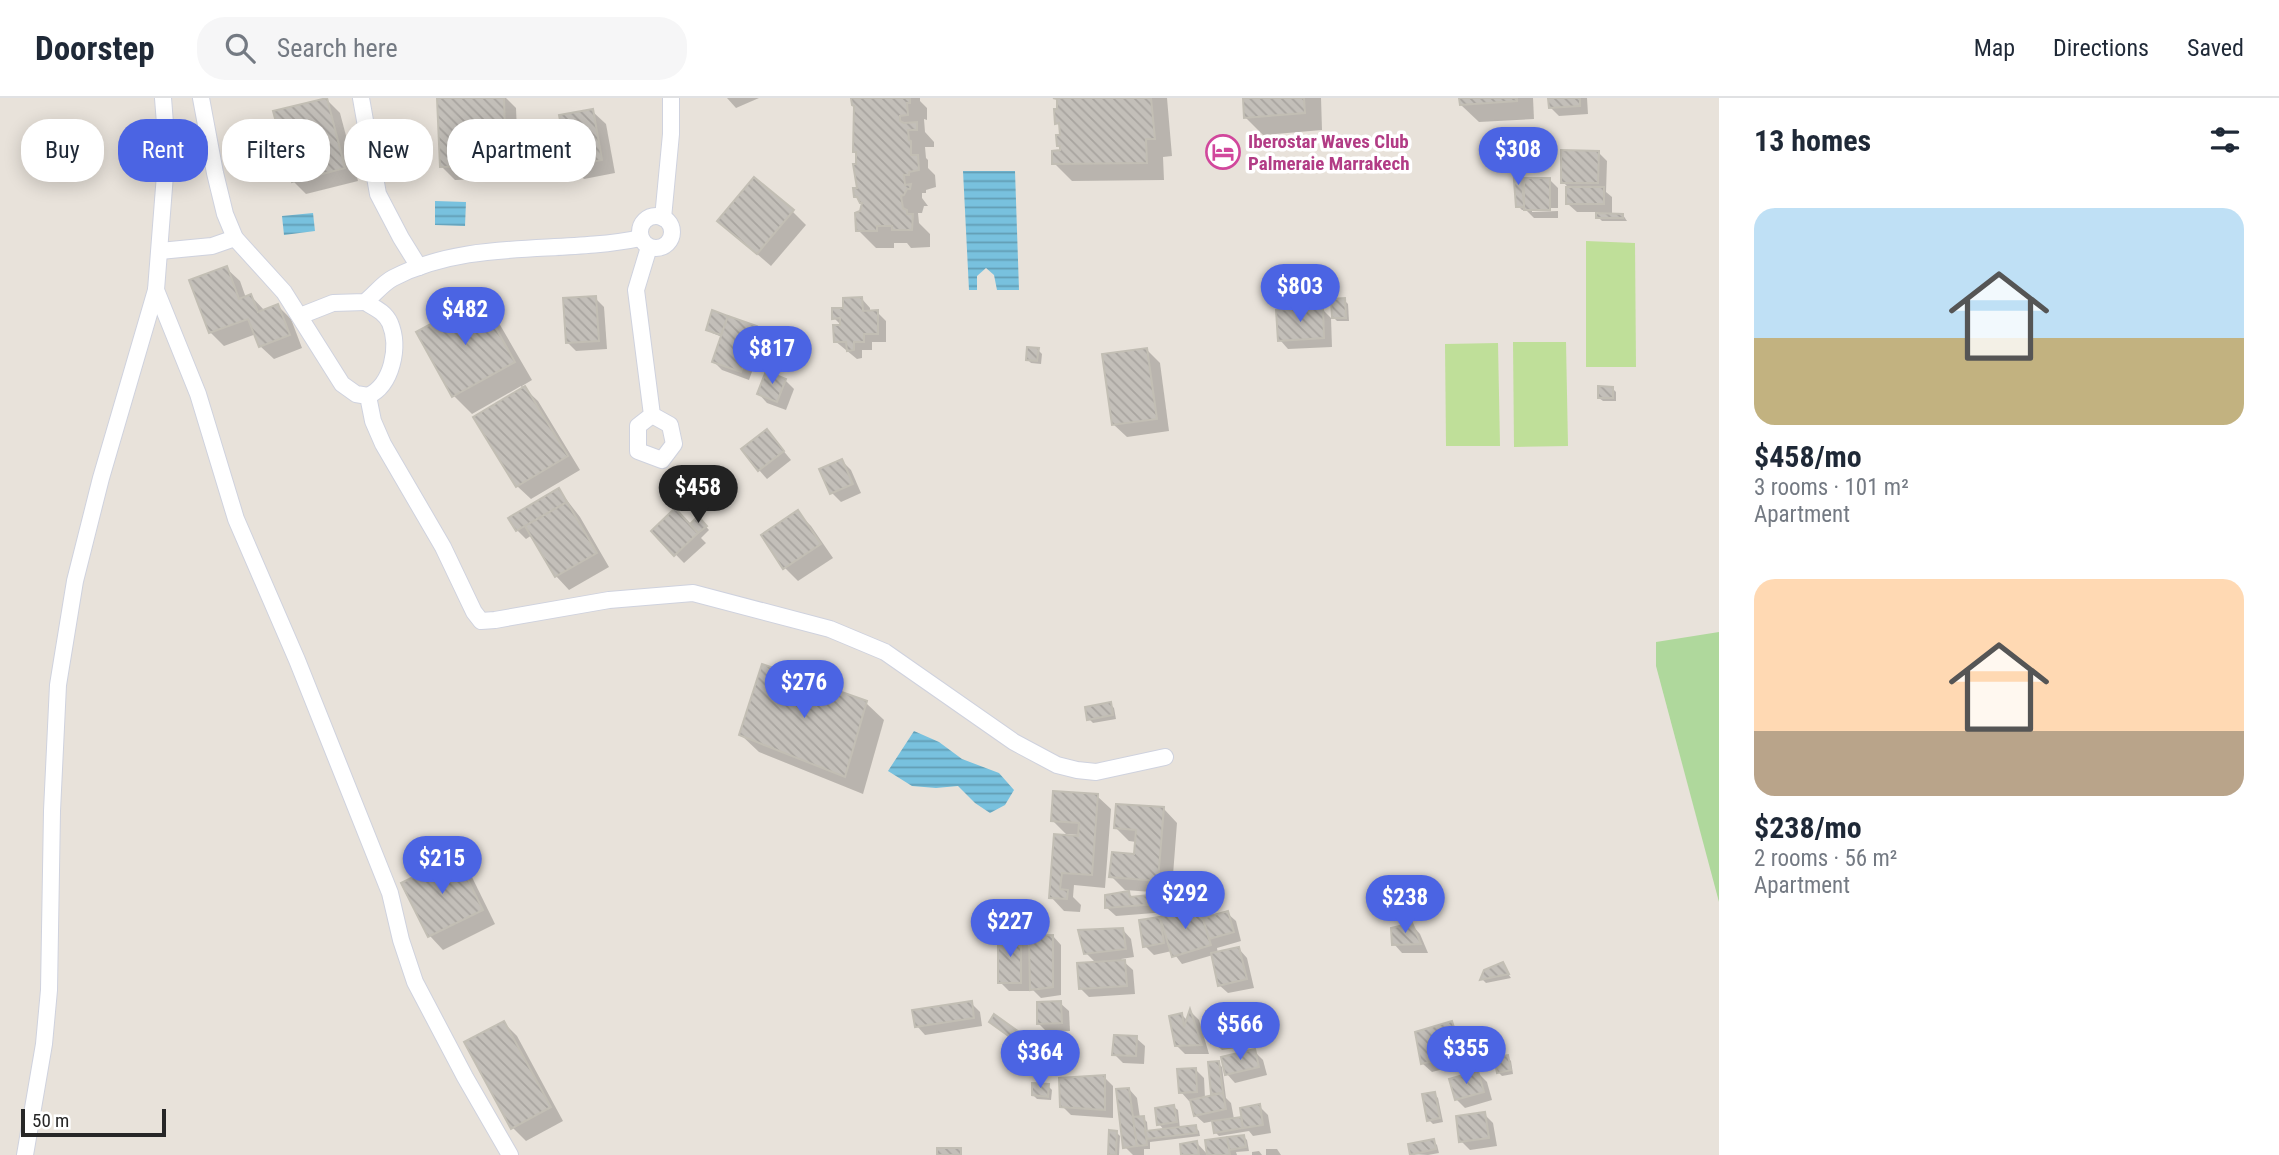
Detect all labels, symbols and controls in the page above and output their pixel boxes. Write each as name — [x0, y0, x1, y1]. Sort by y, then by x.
search box — [197, 17, 687, 80]
text: Doorstep — [35, 29, 155, 68]
icon: search — [221, 29, 259, 67]
text: Search here — [277, 33, 398, 63]
text: Map — [1974, 34, 2015, 62]
text: Directions — [2053, 34, 2149, 62]
text: Saved — [2187, 34, 2244, 62]
chip: Buy — [21, 119, 104, 182]
chip: Rent — [118, 119, 208, 182]
chip: Filters — [222, 119, 330, 182]
chip: New — [344, 119, 433, 182]
chip: Apartment — [447, 119, 596, 182]
icon: filters — [2206, 121, 2244, 159]
text: 13 homes — [1754, 123, 1871, 158]
pin: $308 — [1477, 127, 1559, 187]
place label: Iberostar Waves Club Palmeraie Marrakech — [1248, 130, 1410, 175]
hotel icon: Iberostar Waves Club Palmeraie Marrakech — [1204, 133, 1242, 171]
text: $308 — [1495, 136, 1541, 163]
icon: home — [1936, 253, 2062, 379]
pin: $803 — [1259, 264, 1341, 324]
text: $803 — [1277, 273, 1323, 300]
pin: $482 — [424, 288, 506, 347]
text: $482 — [442, 296, 488, 323]
pin: $817 — [731, 327, 813, 386]
text: $817 — [749, 335, 795, 362]
text: $458/mo — [1754, 439, 1862, 474]
pin: $458 — [657, 466, 739, 525]
text: $458 — [675, 474, 721, 501]
text: 3 rooms · 101 m² — [1754, 474, 1909, 501]
text: Apartment — [1754, 501, 1850, 528]
icon: home — [1936, 624, 2062, 750]
pin: $276 — [763, 660, 845, 720]
text: $276 — [781, 669, 827, 696]
text: $238/mo — [1754, 810, 1862, 845]
pin: $215 — [401, 836, 483, 896]
text: $215 — [419, 845, 465, 872]
text: 2 rooms · 56 m² — [1754, 845, 1897, 872]
pin: $292 — [1144, 872, 1226, 931]
text: Apartment — [1754, 872, 1850, 899]
pin: $238 — [1364, 876, 1446, 935]
text: $292 — [1162, 880, 1208, 907]
text: $238 — [1382, 884, 1428, 911]
pin: $227 — [969, 900, 1051, 959]
text: $227 — [987, 908, 1033, 935]
pin: $566 — [1199, 1002, 1281, 1062]
text: $566 — [1217, 1011, 1263, 1038]
pin: $355 — [1425, 1026, 1507, 1086]
pin: $364 — [999, 1030, 1081, 1090]
text: $355 — [1443, 1035, 1489, 1062]
text: $364 — [1017, 1039, 1063, 1066]
scale bar — [21, 1106, 166, 1138]
text: 50 m — [32, 1109, 69, 1132]

